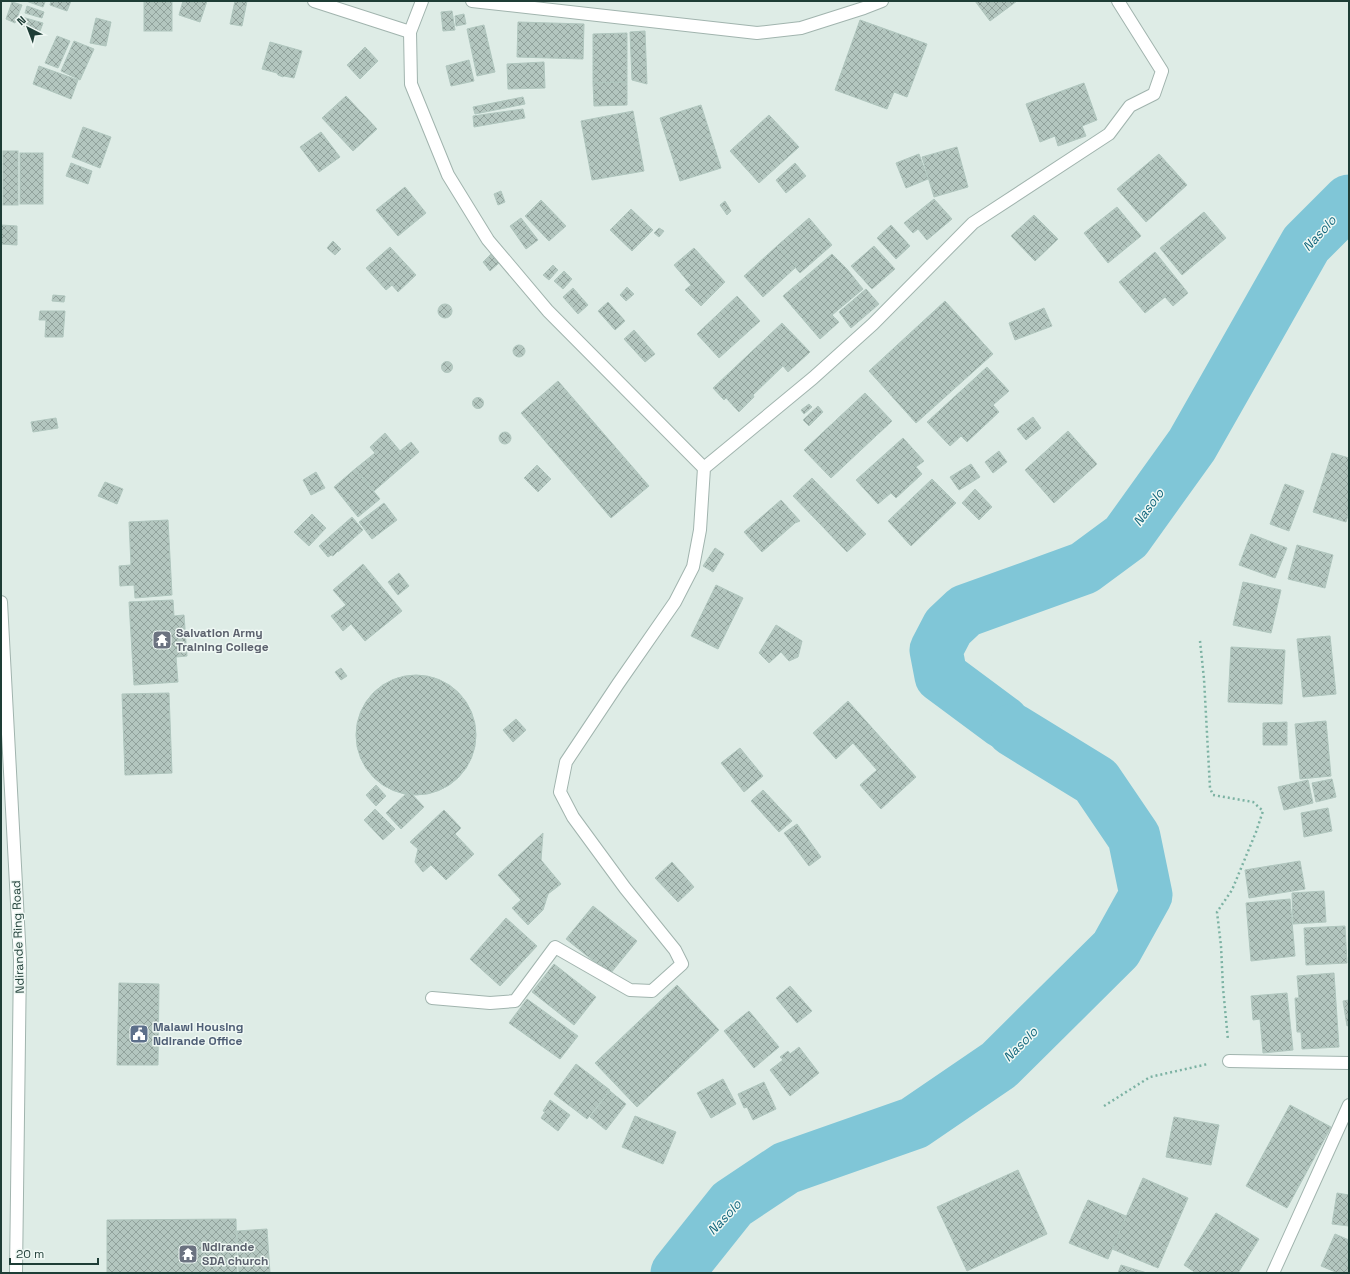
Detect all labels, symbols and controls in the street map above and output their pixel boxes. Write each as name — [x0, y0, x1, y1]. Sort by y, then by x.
north arrow — [8, 8, 48, 48]
text: N — [14, 13, 29, 28]
water label: Nasolo — [1299, 211, 1340, 255]
water label: Nasolo — [1129, 484, 1168, 529]
place label: Salvation Army Training College — [176, 625, 269, 655]
temple icon: Salvation Army Training College — [151, 629, 173, 651]
street label: Ndirande Ring Road — [8, 880, 28, 994]
place label: Malawi Housing Ndirande Office — [153, 1019, 243, 1049]
public building icon: Malawi Housing Ndirande Office — [128, 1023, 150, 1045]
water label: Nasolo — [999, 1023, 1042, 1065]
water label: Nasolo — [704, 1195, 746, 1239]
place label: Ndirande SDA church — [202, 1239, 268, 1269]
scale bar — [10, 1240, 98, 1266]
temple icon: Ndirande SDA church — [177, 1243, 199, 1265]
text: 20 m — [16, 1246, 44, 1262]

